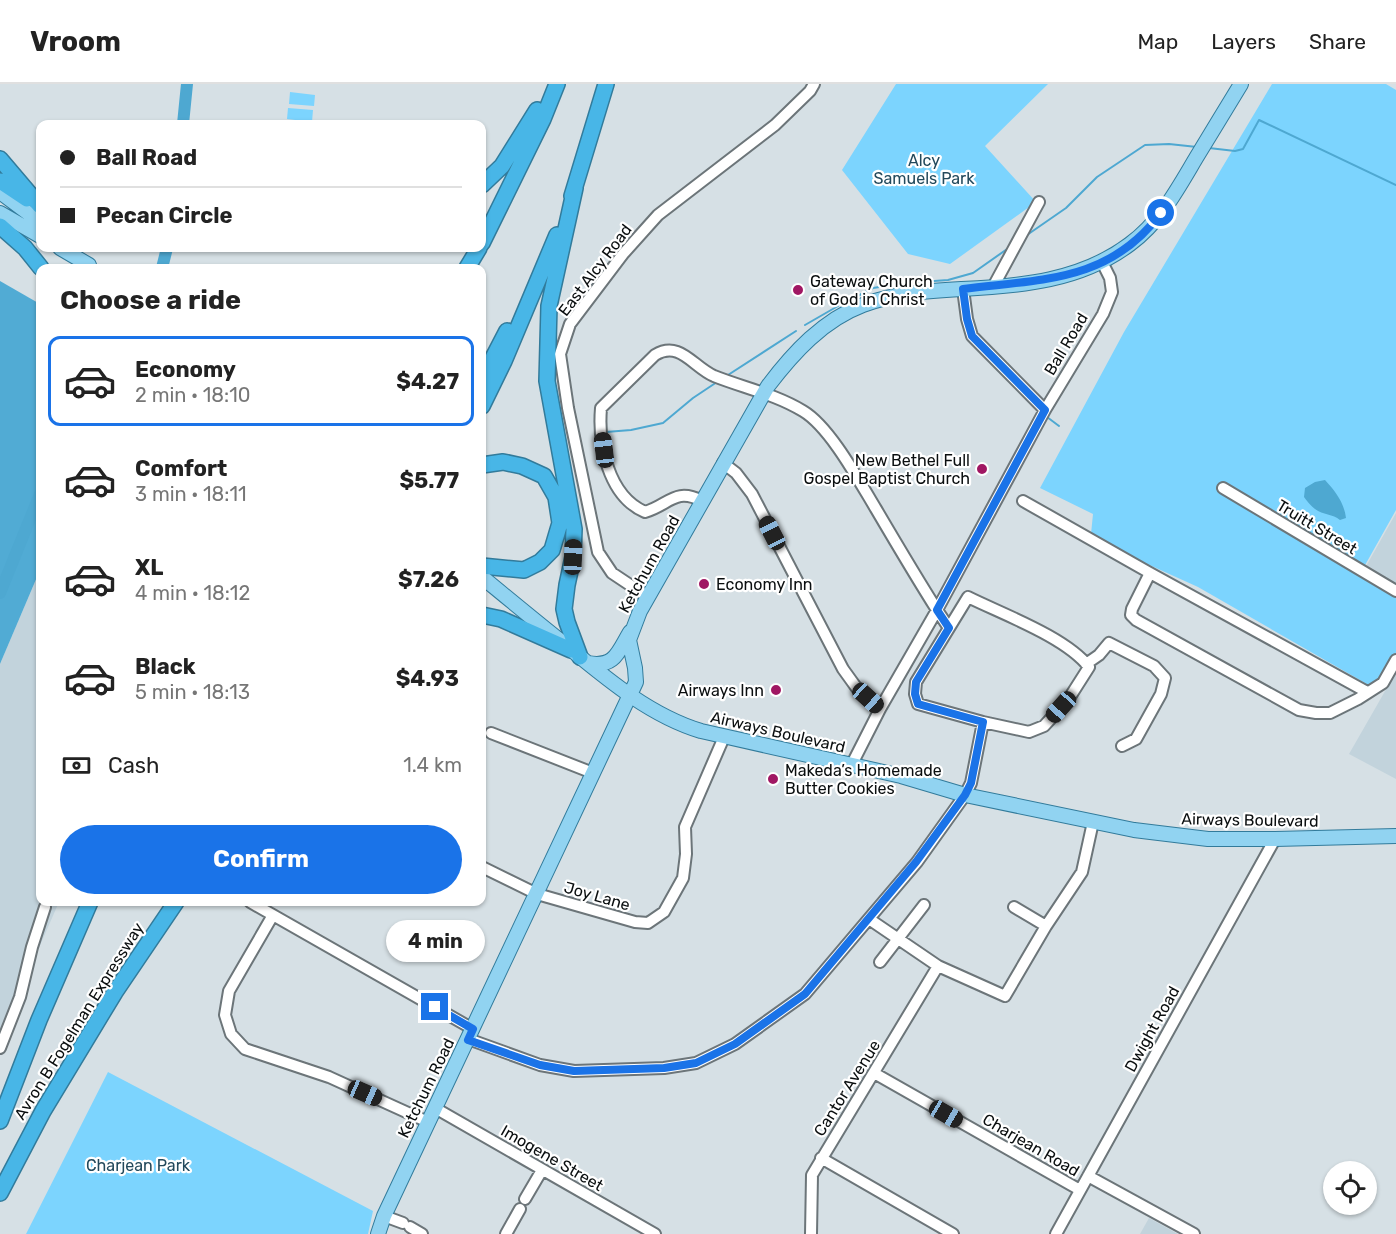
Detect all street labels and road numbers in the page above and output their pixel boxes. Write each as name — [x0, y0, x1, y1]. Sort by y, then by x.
street label: East Alcy Road — [554, 220, 636, 320]
street label: Ball Road — [1040, 309, 1092, 379]
street label: Truitt Street — [1273, 496, 1361, 558]
street label: Ketchum Road — [614, 512, 684, 616]
street label: Airways Boulevard — [709, 707, 847, 757]
street label: Airways Boulevard — [1181, 809, 1319, 831]
street label: Joy Lane — [562, 878, 632, 914]
street label: Avron B Fogelman Expressway — [10, 919, 148, 1123]
street label: Dwight Road — [1121, 983, 1183, 1075]
street label: Ketchum Road — [394, 1035, 458, 1141]
street label: Cantor Avenue — [810, 1036, 884, 1140]
street label: Charjean Road — [979, 1110, 1083, 1180]
street label: Imogene Street — [497, 1121, 607, 1195]

